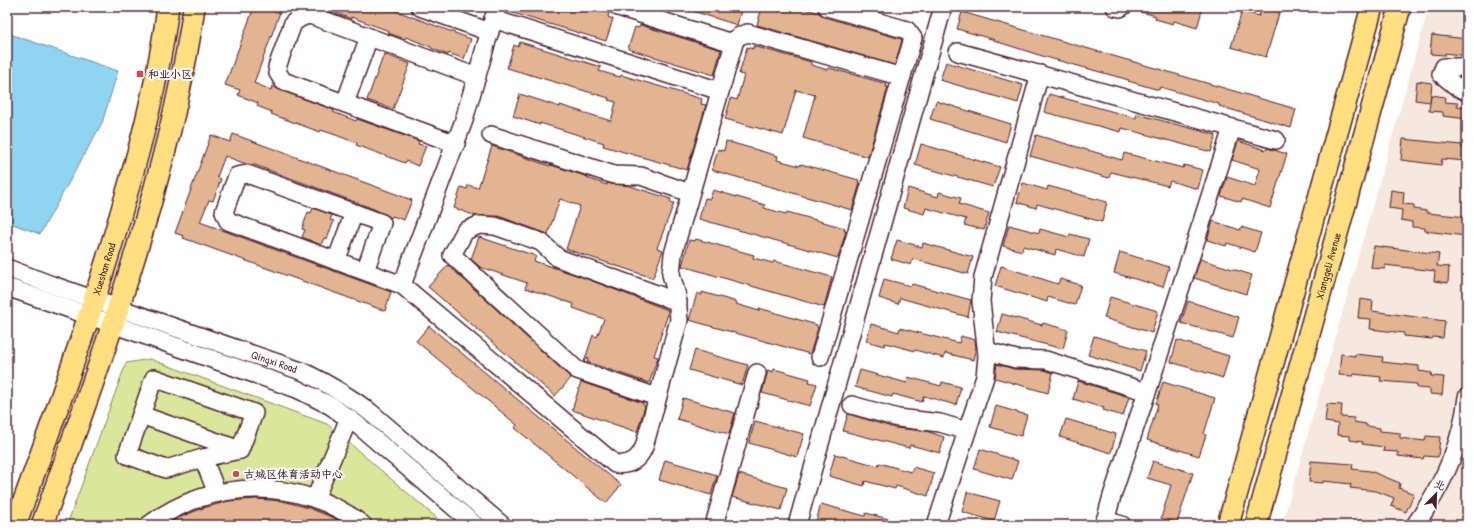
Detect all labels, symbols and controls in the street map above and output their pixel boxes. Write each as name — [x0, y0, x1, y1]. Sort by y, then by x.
place label: 和业小区 — [148, 67, 192, 81]
marker: 和业小区 — [135, 69, 145, 79]
street label: Xianggeli Avenue — [1312, 230, 1344, 301]
street label: Xueshan Road — [89, 241, 119, 297]
street label: Qingxi Road — [249, 347, 299, 376]
place label: 古城区体育活动中心 — [244, 467, 343, 481]
marker: 古城区体育活动中心 — [231, 469, 241, 479]
north arrow — [1416, 474, 1456, 514]
text: 北 — [1432, 476, 1448, 493]

